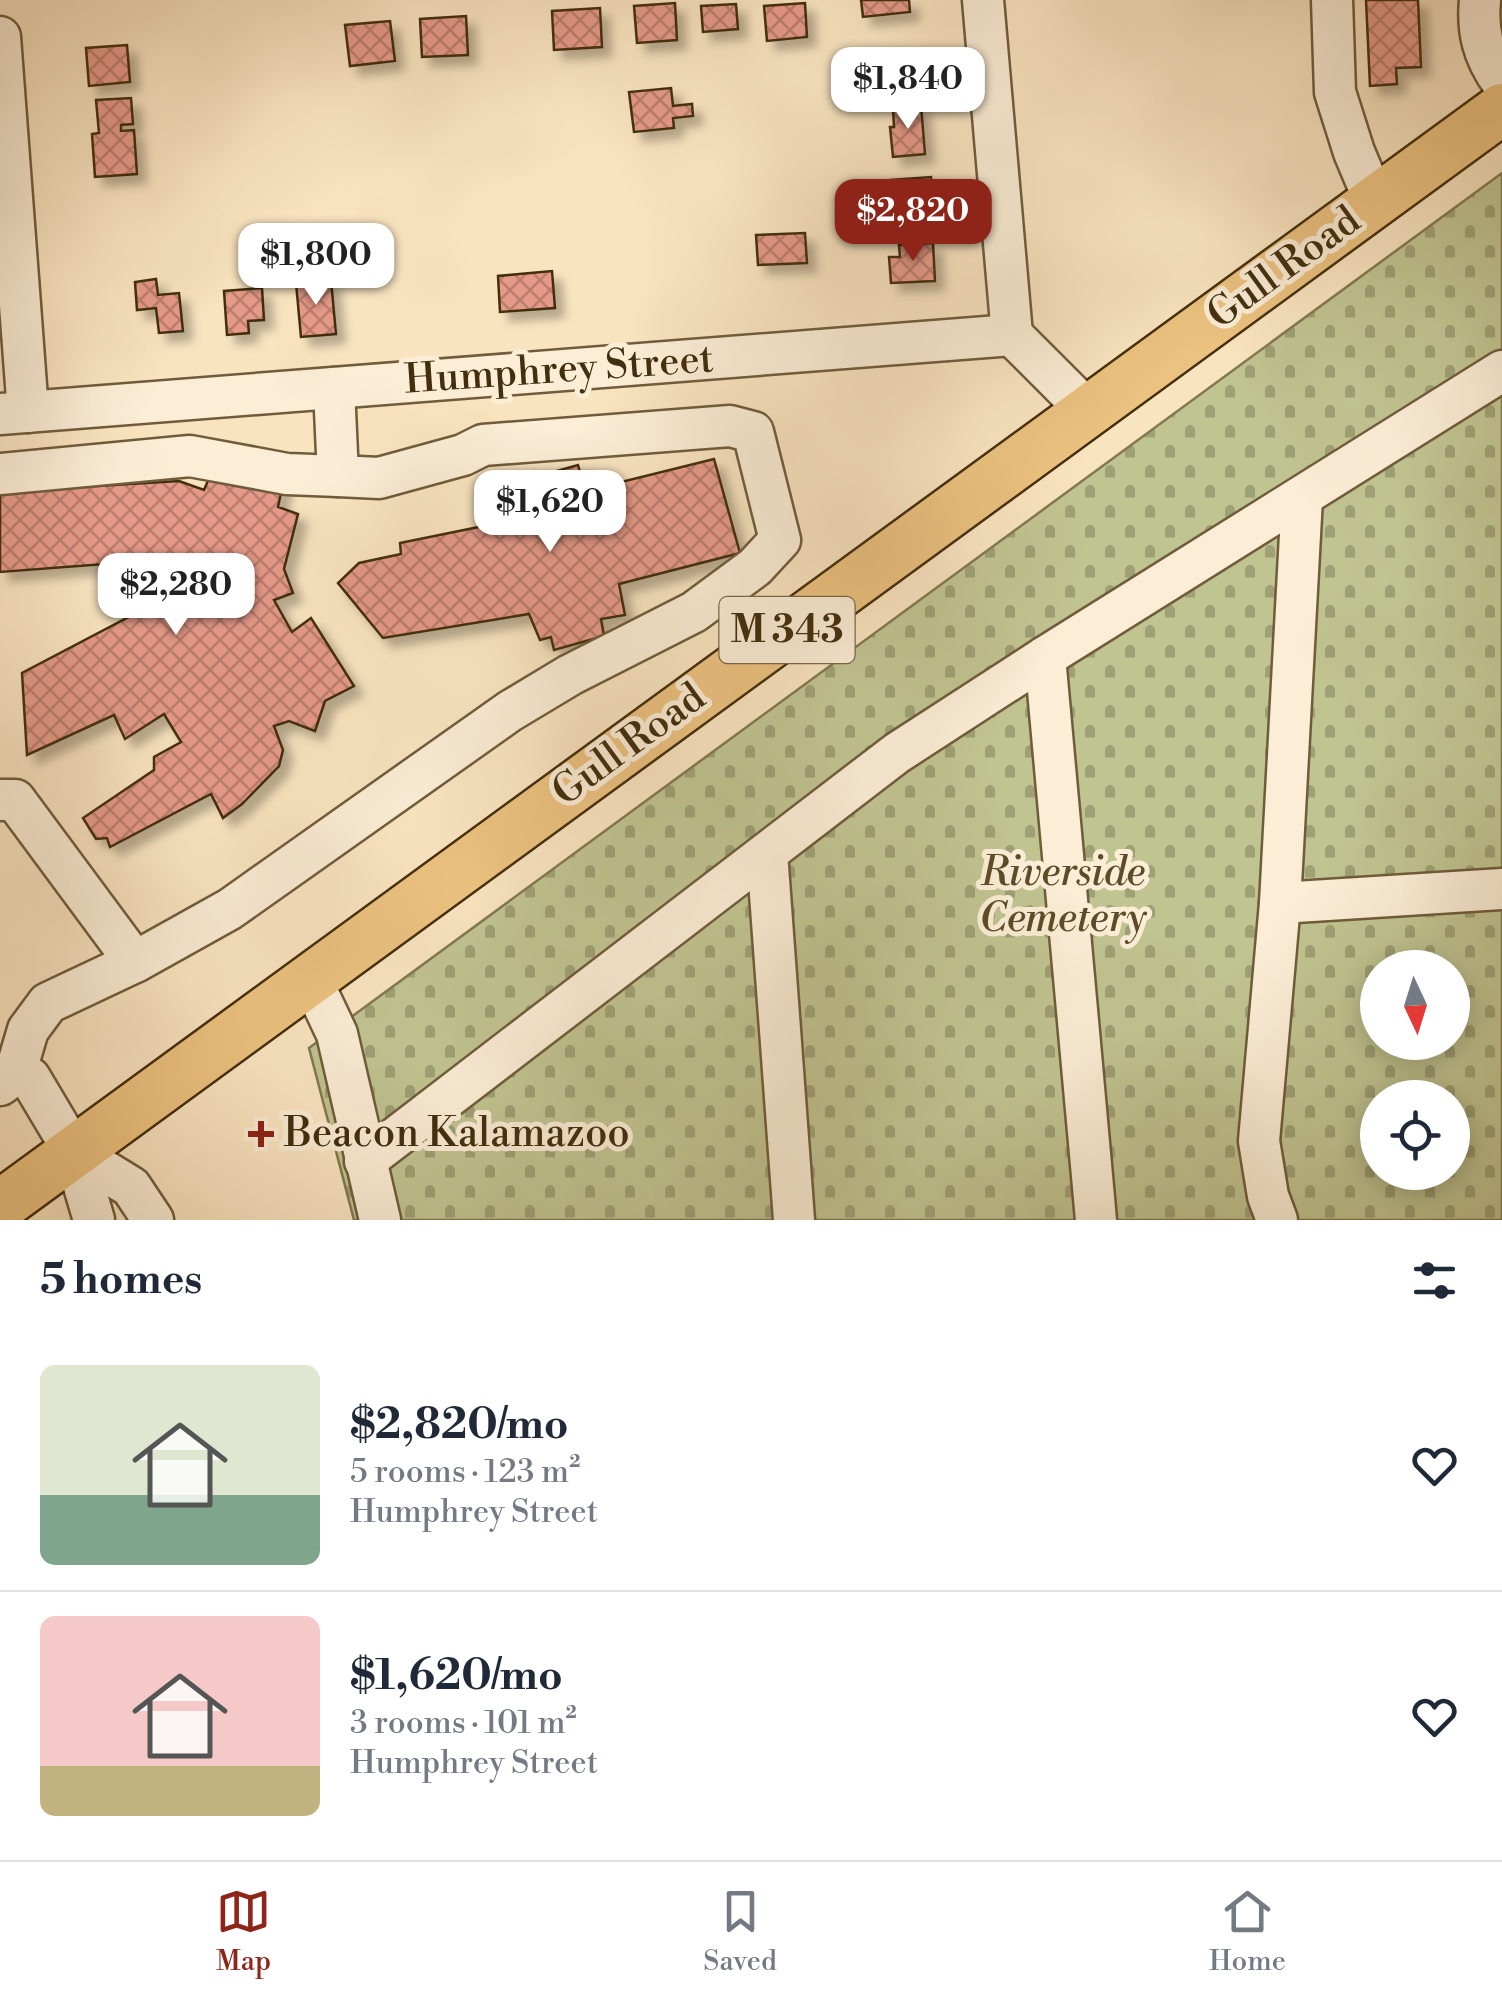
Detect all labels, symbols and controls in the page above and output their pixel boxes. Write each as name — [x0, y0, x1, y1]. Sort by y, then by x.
pin: $1,840 — [827, 47, 989, 132]
text: $1,840 — [853, 59, 963, 99]
pin: $2,820 — [832, 179, 994, 264]
text: $2,820 — [857, 191, 969, 231]
street label: Gull Road — [1198, 196, 1370, 340]
pin: $1,800 — [235, 223, 397, 308]
text: $1,800 — [260, 235, 372, 275]
street label: Humphrey Street — [403, 334, 715, 407]
pin: $1,620 — [469, 470, 631, 555]
text: $1,620 — [496, 482, 604, 522]
pin: $2,280 — [95, 553, 257, 638]
text: $2,280 — [120, 565, 232, 605]
road number: M 343 — [720, 597, 854, 663]
street label: Gull Road — [543, 673, 715, 817]
park label: Riverside Cemetery — [979, 848, 1148, 944]
north arrow — [1360, 950, 1470, 1060]
map controls — [1360, 950, 1470, 1190]
button: locate — [1360, 1080, 1470, 1190]
place label: Beacon Kalamazoo — [283, 1109, 630, 1159]
marker: Beacon Kalamazoo — [248, 1121, 274, 1147]
icon: filters — [1407, 1253, 1462, 1308]
text: 5 homes — [40, 1254, 202, 1307]
text: $2,820/mo — [350, 1399, 569, 1452]
icon: home — [120, 1405, 240, 1525]
icon: heart — [1407, 1438, 1462, 1493]
text: 5 rooms · 123 m² — [350, 1452, 580, 1492]
text: Humphrey Street — [350, 1492, 598, 1532]
text: $1,620/mo — [350, 1650, 563, 1703]
icon: home — [120, 1656, 240, 1776]
icon: heart — [1407, 1689, 1462, 1744]
text: 3 rooms · 101 m² — [350, 1703, 577, 1743]
text: Humphrey Street — [350, 1743, 598, 1783]
tab: Map — [216, 1884, 271, 1979]
tab: Saved — [703, 1884, 777, 1979]
tab: Home — [1209, 1884, 1286, 1979]

